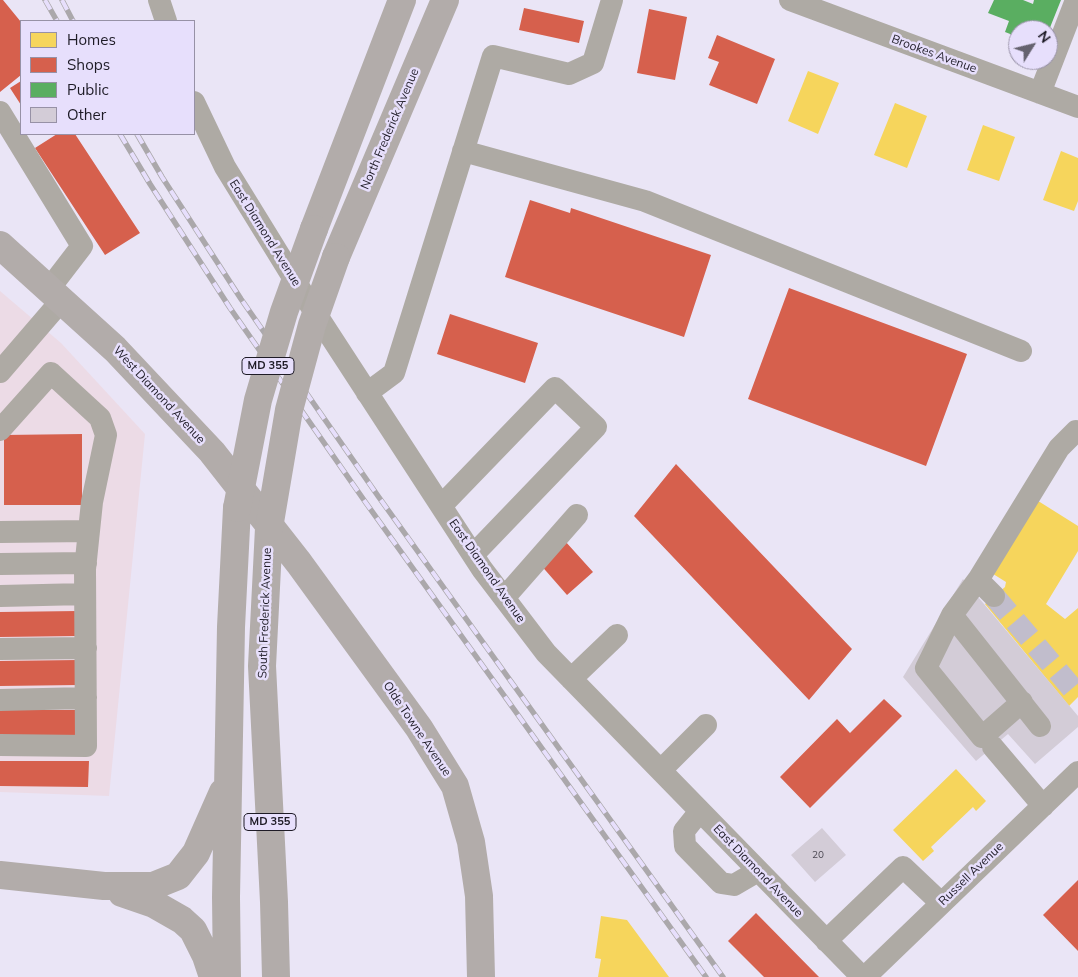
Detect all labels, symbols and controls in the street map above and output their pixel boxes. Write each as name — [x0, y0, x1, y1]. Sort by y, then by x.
legend — [20, 20, 195, 135]
north arrow — [1008, 20, 1058, 70]
text: N — [1034, 27, 1055, 46]
text: Homes — [67, 30, 116, 49]
street label: Brookes Avenue — [889, 32, 979, 76]
text: Shops — [67, 55, 110, 74]
street label: North Frederick Avenue — [358, 66, 422, 192]
text: Public — [67, 80, 109, 99]
text: Other — [67, 105, 106, 124]
street label: East Diamond Avenue — [226, 177, 304, 289]
street label: West Diamond Avenue — [110, 343, 208, 447]
road number: MD 355 — [242, 358, 294, 374]
street label: East Diamond Avenue — [446, 517, 528, 625]
street label: South Frederick Avenue — [256, 547, 274, 679]
street label: Olde Towne Avenue — [380, 679, 454, 779]
road number: MD 355 — [244, 814, 296, 830]
street label: East Diamond Avenue — [710, 822, 806, 920]
street label: Russell Avenue — [936, 840, 1006, 908]
house number: 20 — [812, 849, 824, 861]

